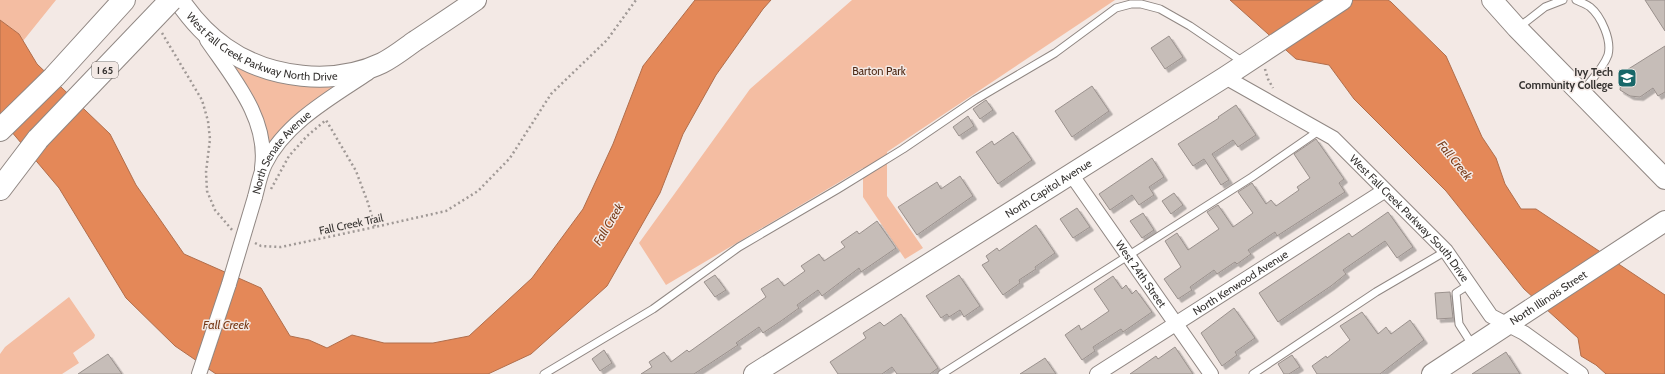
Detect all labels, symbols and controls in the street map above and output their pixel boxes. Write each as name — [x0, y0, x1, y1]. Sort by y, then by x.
street label: West Fall Creek Parkway North Drive — [184, 9, 339, 84]
road number: I 65 — [92, 62, 118, 78]
park label: Barton Park — [852, 64, 906, 78]
place label: Ivy Tech Community College — [1519, 65, 1613, 92]
school or university icon: Ivy Tech Community College — [1616, 67, 1638, 89]
street label: North Senate Avenue — [249, 107, 314, 196]
water label: Fall Creek — [1435, 137, 1476, 183]
street label: West Fall Creek Parkway South Drive — [1347, 152, 1472, 285]
street label: North Capitol Avenue — [1002, 156, 1095, 221]
water label: Fall Creek — [590, 200, 627, 248]
street label: Fall Creek Trail — [318, 210, 385, 238]
street label: West 24th Street — [1113, 238, 1170, 311]
street label: North Kenwood Avenue — [1190, 247, 1291, 318]
street label: North Illinois Street — [1507, 267, 1590, 328]
water label: Fall Creek — [203, 317, 250, 332]

